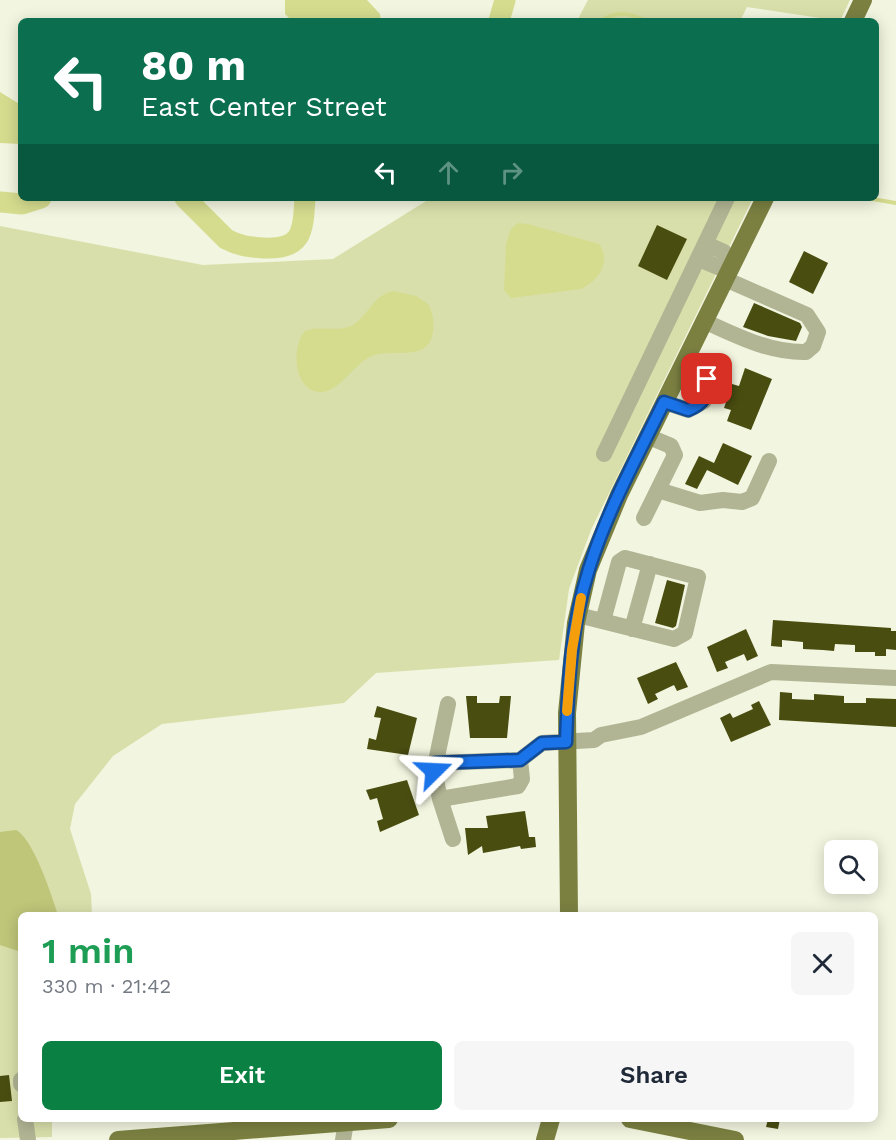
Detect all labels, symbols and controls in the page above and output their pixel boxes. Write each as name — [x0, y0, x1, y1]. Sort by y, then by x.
text: 80 m — [141, 41, 246, 90]
icon: left — [42, 42, 120, 120]
text: East Center Street — [141, 91, 387, 123]
icon: left — [369, 156, 402, 189]
icon: ahead — [432, 156, 465, 189]
icon: right — [495, 156, 528, 189]
pin — [681, 353, 732, 404]
icon: arrive — [690, 362, 723, 395]
position arrow — [402, 739, 466, 803]
map controls — [824, 840, 878, 894]
button: search — [824, 840, 878, 894]
text: 1 min — [42, 930, 134, 972]
button: close — [791, 932, 854, 995]
text: 330 m · 21:42 — [42, 974, 171, 998]
button: Exit — [42, 1041, 442, 1110]
button: Share — [454, 1041, 854, 1110]

